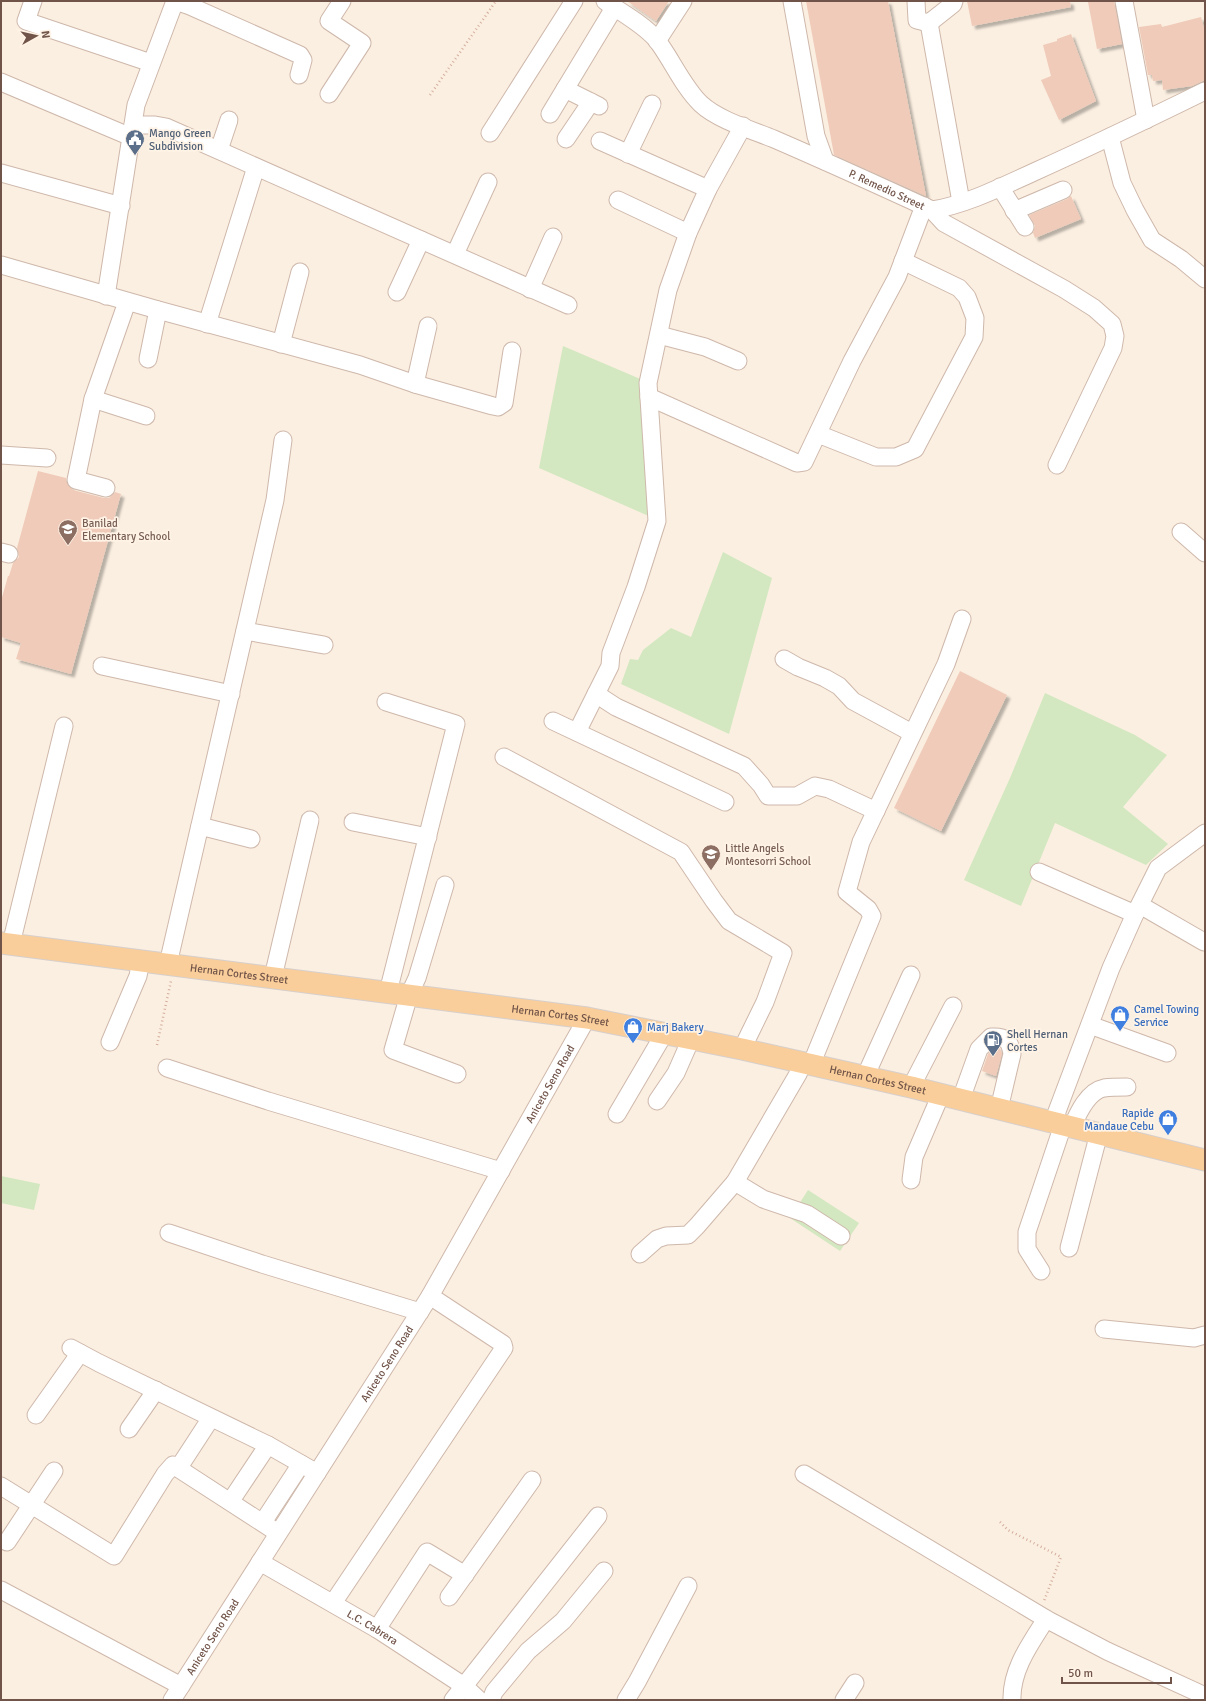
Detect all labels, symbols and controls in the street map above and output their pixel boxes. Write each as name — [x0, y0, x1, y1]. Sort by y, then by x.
north arrow — [16, 16, 56, 56]
text: N — [38, 30, 52, 39]
place label: Mango Green Subdivision — [149, 127, 211, 153]
public building icon: Mango Green Subdivision — [124, 128, 146, 156]
street label: P. Remedio Street — [847, 166, 927, 212]
place label: Banilad Elementary School — [82, 517, 170, 543]
school or university icon: Banilad Elementary School — [57, 518, 79, 546]
place label: Little Angels Montesorri School — [725, 842, 811, 868]
school or university icon: Little Angels Montesorri School — [700, 843, 722, 871]
street label: Hernan Cortes Street — [189, 961, 289, 986]
street label: Hernan Cortes Street — [511, 1002, 611, 1029]
place label: Camel Towing Service — [1134, 1003, 1199, 1029]
shop icon: Camel Towing Service — [1109, 1004, 1131, 1032]
shop icon: Marj Bakery — [622, 1016, 644, 1044]
place label: Marj Bakery — [647, 1021, 705, 1034]
place label: Shell Hernan Cortes — [1007, 1028, 1068, 1054]
fuel station icon: Shell Hernan Cortes — [982, 1029, 1004, 1057]
street label: Aniceto Seno Road — [523, 1042, 577, 1125]
street label: Hernan Cortes Street — [828, 1062, 928, 1097]
place label: Rapide Mandaue Cebu — [1084, 1107, 1154, 1133]
shop icon: Rapide Mandaue Cebu — [1157, 1108, 1179, 1136]
street label: Aniceto Seno Road — [358, 1323, 416, 1404]
street label: Aniceto Seno Road — [183, 1596, 242, 1677]
street label: L.C. Cabrera — [345, 1607, 401, 1648]
scale bar — [1062, 1659, 1171, 1685]
text: 50 m — [1068, 1666, 1093, 1681]

